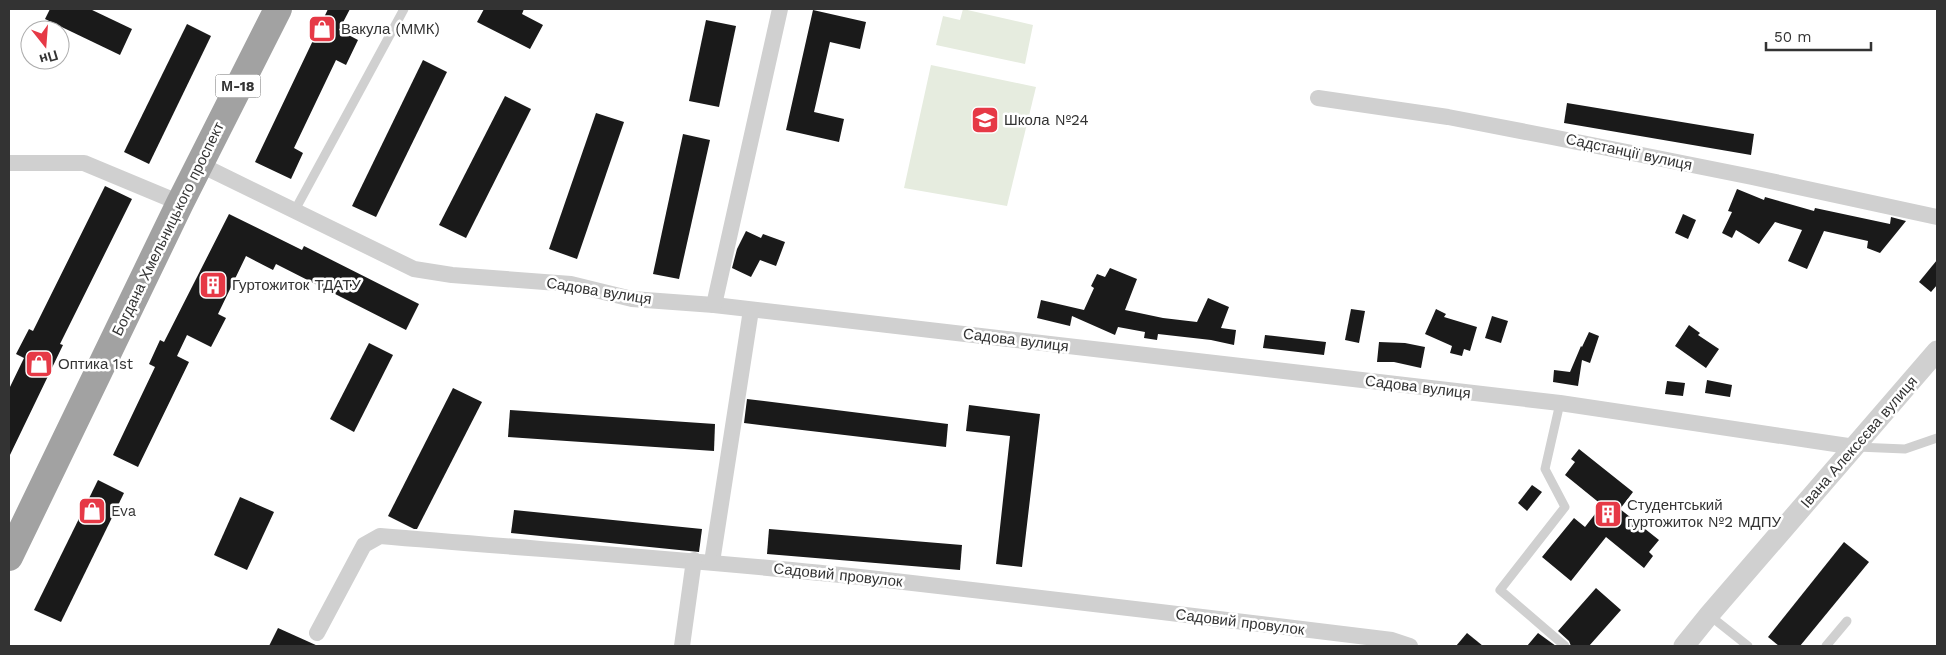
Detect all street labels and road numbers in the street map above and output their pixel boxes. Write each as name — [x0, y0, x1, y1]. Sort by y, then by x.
road number: М-18 — [216, 74, 260, 98]
street label: Богдана Хмельницького проспект — [108, 119, 228, 339]
street label: Садстанції вулиця — [1564, 130, 1694, 174]
street label: Садова вулиця — [545, 274, 653, 308]
street label: Садова вулиця — [962, 325, 1070, 355]
street label: Садова вулиця — [1364, 372, 1472, 402]
street label: Івана Алексєєва вулиця — [1797, 372, 1921, 512]
street label: Садовий провулок — [773, 559, 904, 591]
street label: Садовий провулок — [1175, 605, 1306, 639]

